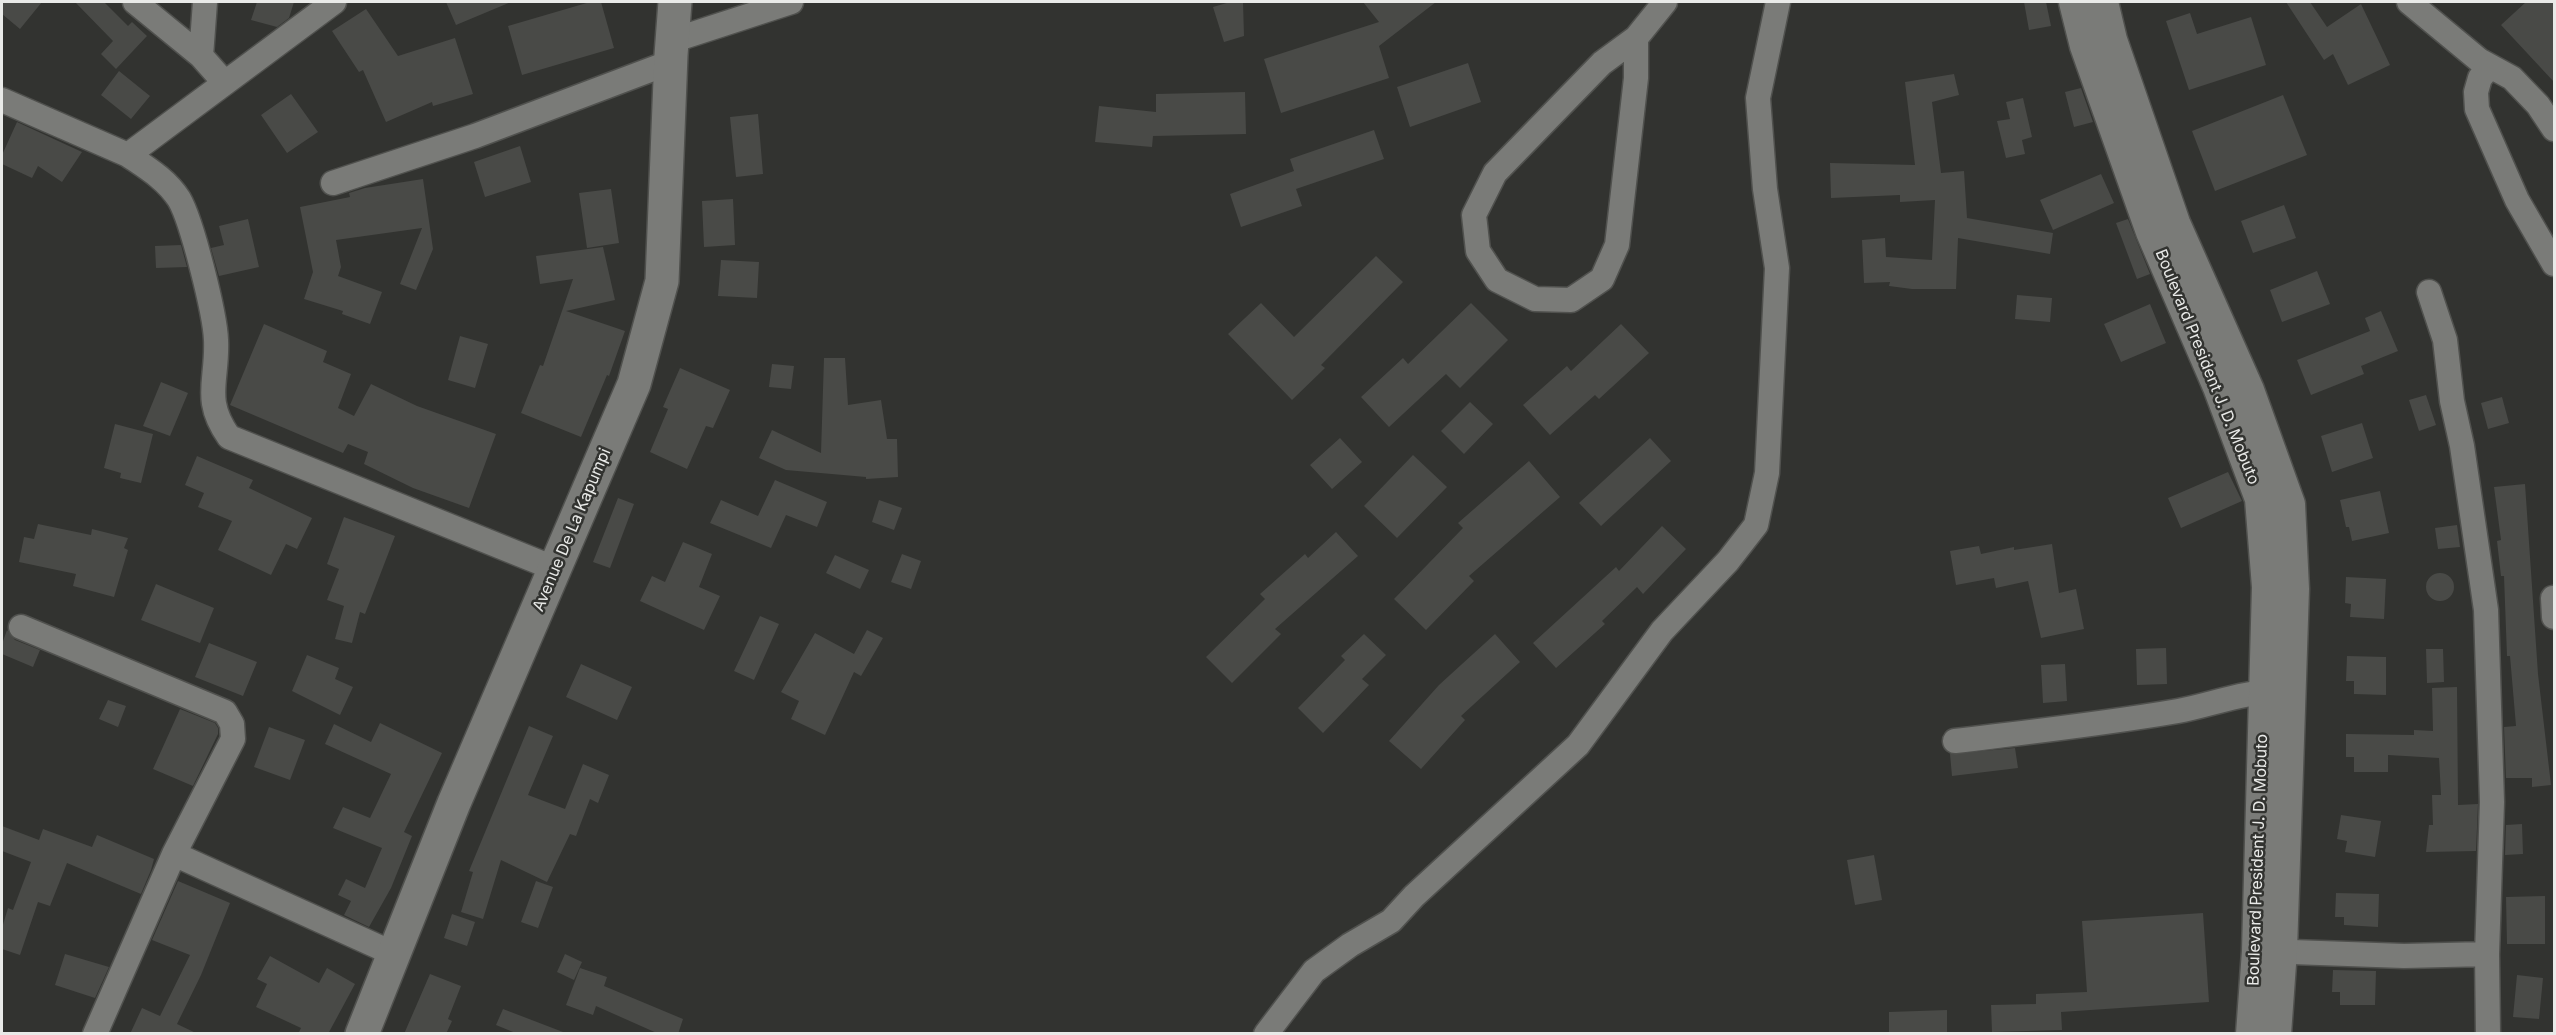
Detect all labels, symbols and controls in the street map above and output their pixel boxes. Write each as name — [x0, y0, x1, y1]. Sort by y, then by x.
street label: Boulevard President J. D. Mobuto — [2151, 247, 2263, 487]
street label: Avenue De La Kapumpi — [529, 446, 615, 614]
street label: Boulevard President J. D. Mobuto — [2244, 734, 2272, 986]

